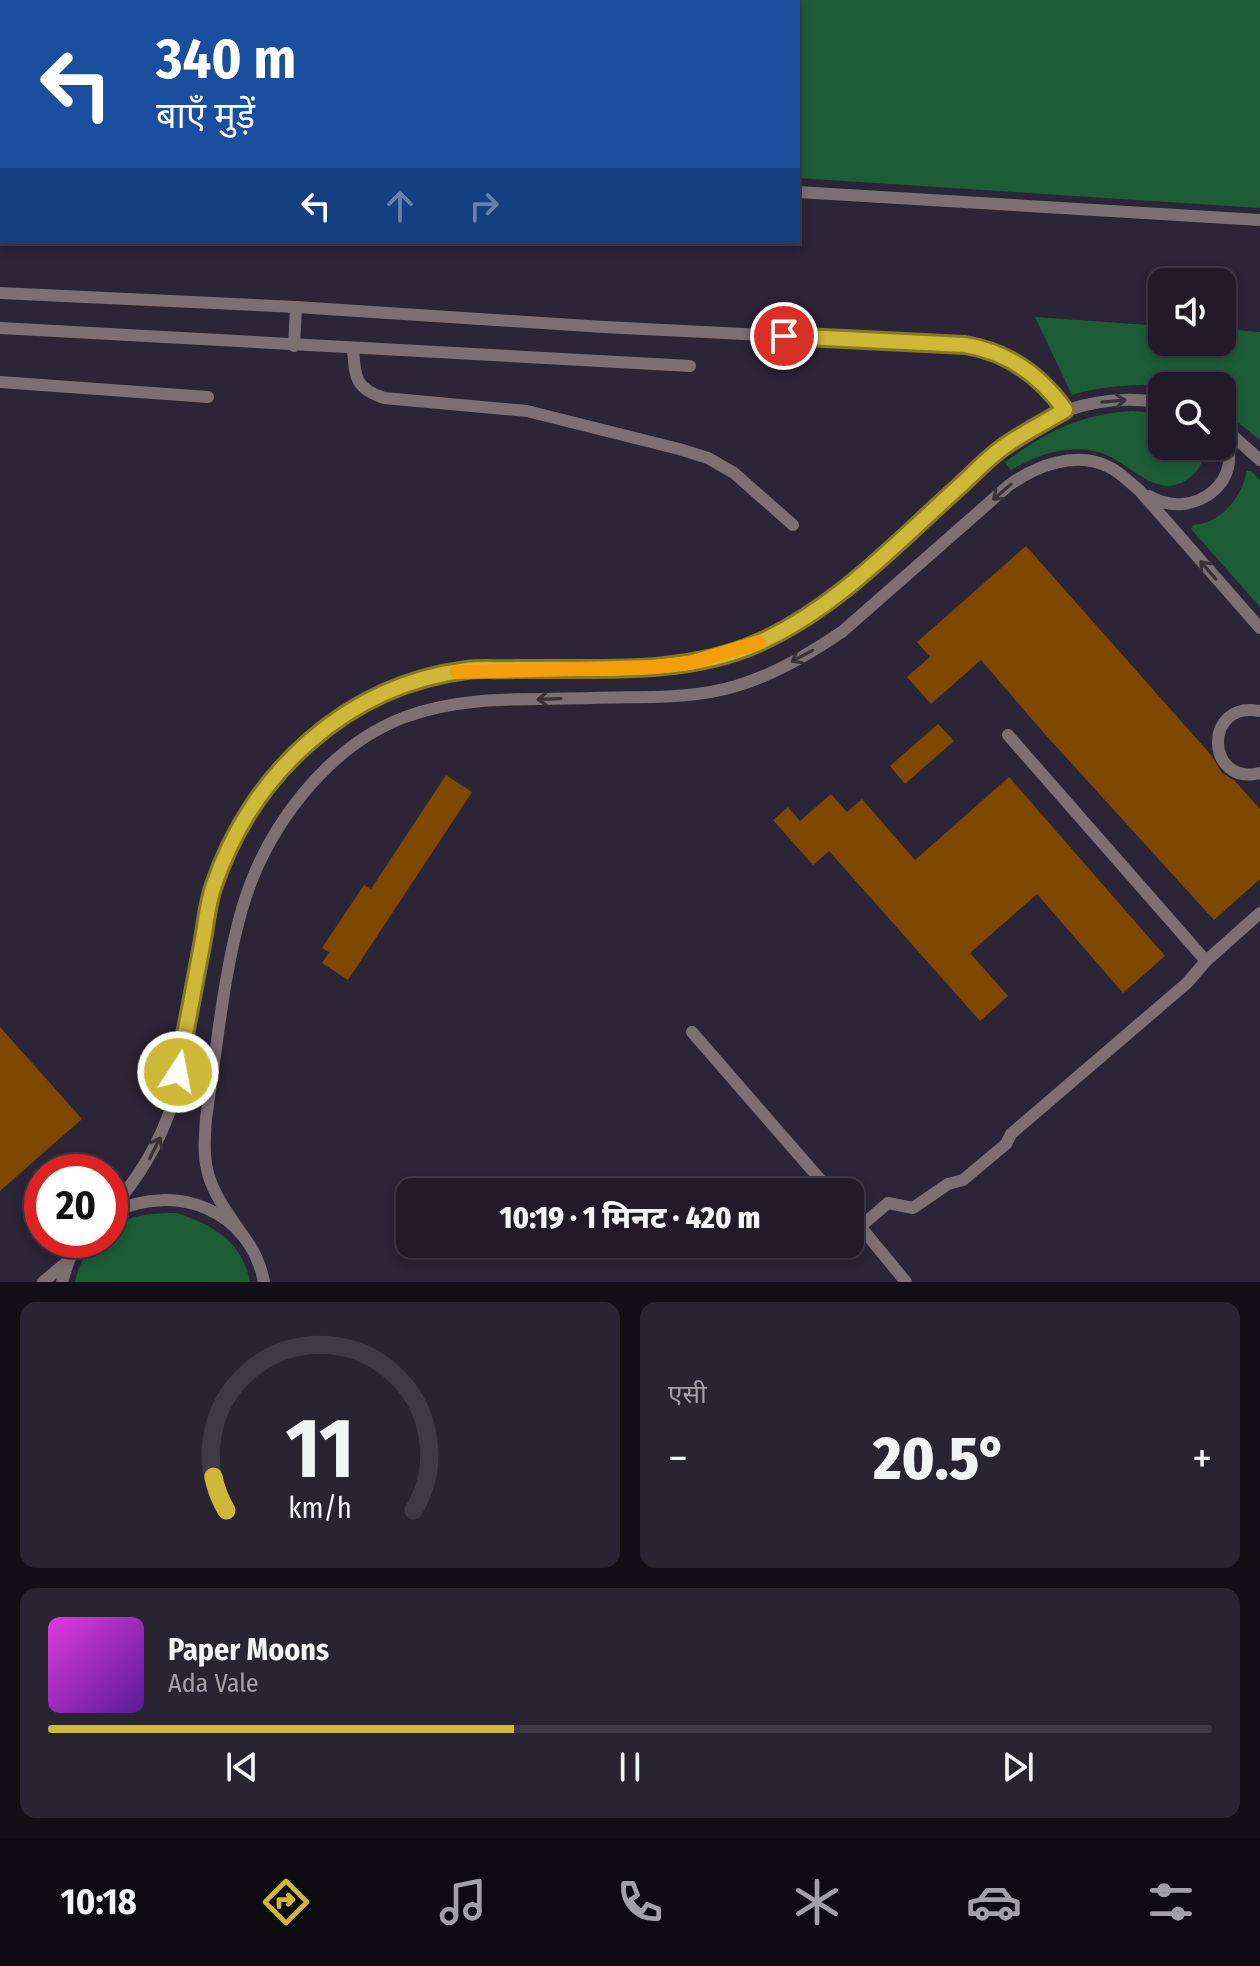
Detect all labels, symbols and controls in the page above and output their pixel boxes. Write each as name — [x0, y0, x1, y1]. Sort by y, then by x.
text: 340 m — [156, 26, 296, 93]
icon: left — [24, 32, 128, 136]
text: बाएँ मुड़ें — [156, 94, 255, 138]
icon: left — [294, 184, 338, 228]
icon: ahead — [378, 184, 422, 228]
icon: right — [462, 184, 506, 228]
map controls — [1148, 268, 1236, 460]
button: sound — [1148, 268, 1236, 356]
pin — [750, 302, 818, 370]
icon: arrive — [762, 314, 806, 358]
button: search — [1148, 372, 1236, 460]
one-way arrow — [1100, 393, 1127, 408]
one-way arrow — [992, 482, 1012, 500]
one-way arrow — [1200, 560, 1218, 580]
one-way arrow — [790, 649, 814, 665]
one-way arrow — [536, 692, 563, 707]
position arrow — [136, 1030, 220, 1114]
one-way arrow — [148, 1136, 163, 1160]
speed limit sign: 20 — [24, 1154, 128, 1258]
text: 10:19 · 1 मिनट · 420 m — [500, 1200, 760, 1236]
text: एसी — [668, 1379, 707, 1410]
text: 11 — [286, 1399, 354, 1499]
text: 20.5° — [873, 1423, 1007, 1495]
text: − — [668, 1432, 688, 1485]
text: + — [1192, 1432, 1212, 1485]
text: km/h — [288, 1491, 352, 1526]
text: Paper Moons — [168, 1632, 329, 1668]
text: Ada Vale — [168, 1668, 259, 1699]
icon: previous — [220, 1745, 264, 1789]
icon: pause — [608, 1745, 652, 1789]
icon: next — [996, 1745, 1040, 1789]
icon: directions — [258, 1874, 314, 1930]
icon: music — [435, 1874, 491, 1930]
icon: phone — [612, 1874, 668, 1930]
icon: climate — [789, 1874, 845, 1930]
icon: car — [966, 1874, 1022, 1930]
icon: filters — [1143, 1874, 1199, 1930]
text: 10:18 — [61, 1880, 137, 1924]

